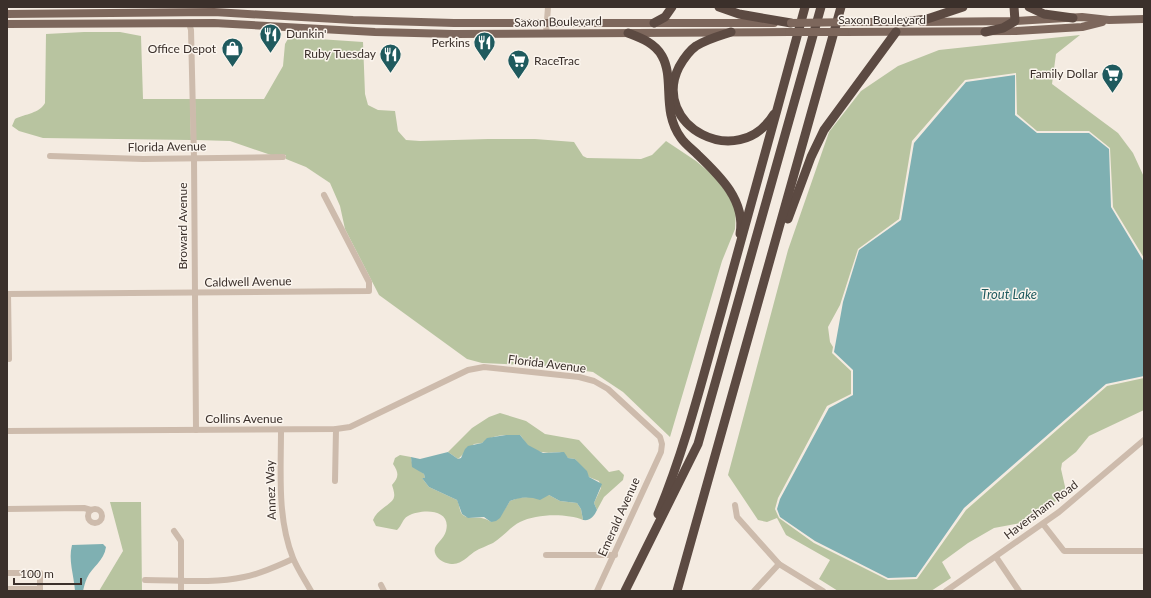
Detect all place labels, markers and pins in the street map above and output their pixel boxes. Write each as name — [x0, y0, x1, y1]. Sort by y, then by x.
restaurant icon: Dunkin' — [257, 21, 283, 54]
place label: Dunkin' — [286, 26, 326, 41]
restaurant icon: Perkins — [472, 30, 498, 63]
place label: Perkins — [432, 35, 470, 50]
shop icon: Office Depot — [219, 36, 245, 69]
place label: Office Depot — [148, 41, 217, 56]
restaurant icon: Ruby Tuesday — [378, 41, 404, 74]
place label: Ruby Tuesday — [304, 46, 377, 61]
supermarket icon: RaceTrac — [505, 48, 531, 81]
place label: RaceTrac — [534, 53, 580, 68]
supermarket icon: Family Dollar — [1100, 61, 1126, 94]
place label: Family Dollar — [1030, 66, 1099, 81]

